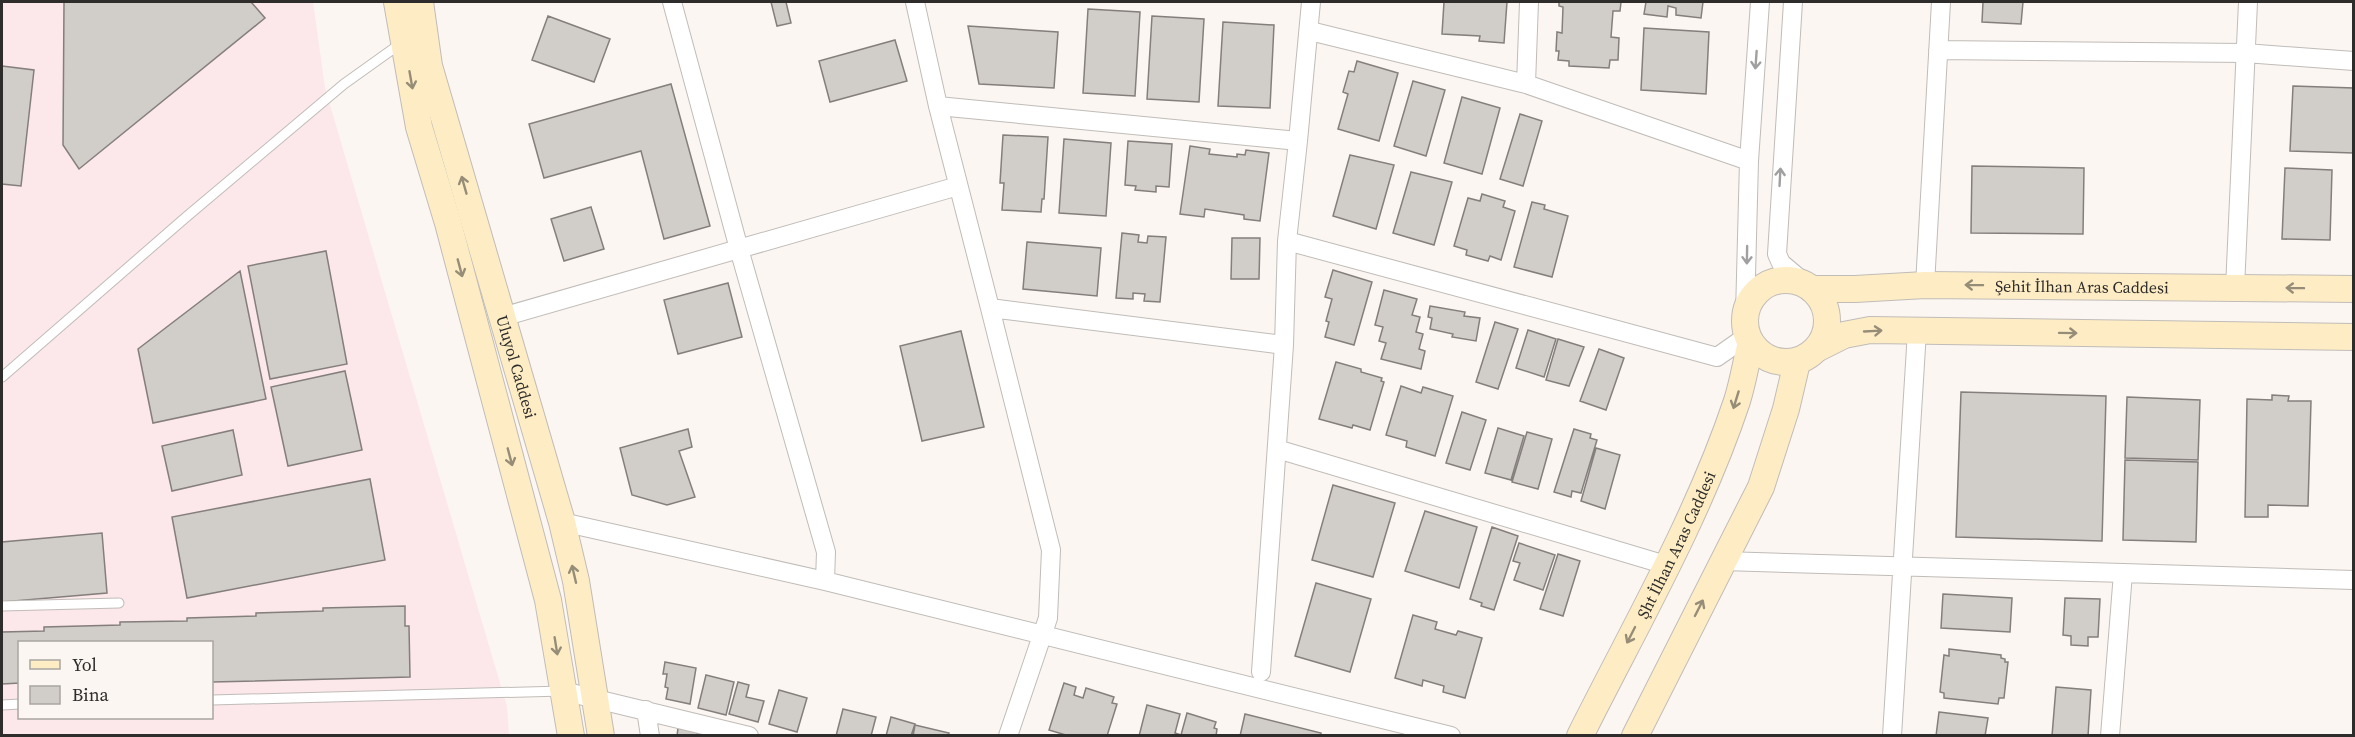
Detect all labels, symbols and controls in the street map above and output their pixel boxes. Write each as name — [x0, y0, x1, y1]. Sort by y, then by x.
one-way arrow — [1750, 49, 1761, 69]
one-way arrow — [406, 69, 417, 89]
one-way arrow — [1775, 167, 1786, 187]
one-way arrow — [458, 175, 469, 194]
one-way arrow — [1741, 244, 1753, 264]
one-way arrow — [455, 258, 466, 277]
street label: Şehit İlhan Aras Caddesi — [1995, 275, 2169, 298]
one-way arrow — [1965, 279, 1985, 291]
one-way arrow — [2286, 282, 2306, 294]
street label: Uluyol Caddesi — [491, 313, 542, 421]
one-way arrow — [1863, 325, 1883, 336]
one-way arrow — [2058, 327, 2078, 339]
one-way arrow — [1730, 390, 1741, 409]
one-way arrow — [505, 447, 517, 466]
street label: Şht İlhan Aras Caddesi — [1631, 468, 1720, 622]
one-way arrow — [568, 565, 579, 584]
one-way arrow — [1694, 600, 1705, 618]
one-way arrow — [1624, 626, 1636, 644]
one-way arrow — [551, 636, 562, 655]
legend — [18, 641, 213, 719]
text: Yol — [72, 652, 97, 677]
text: Bina — [72, 682, 110, 707]

